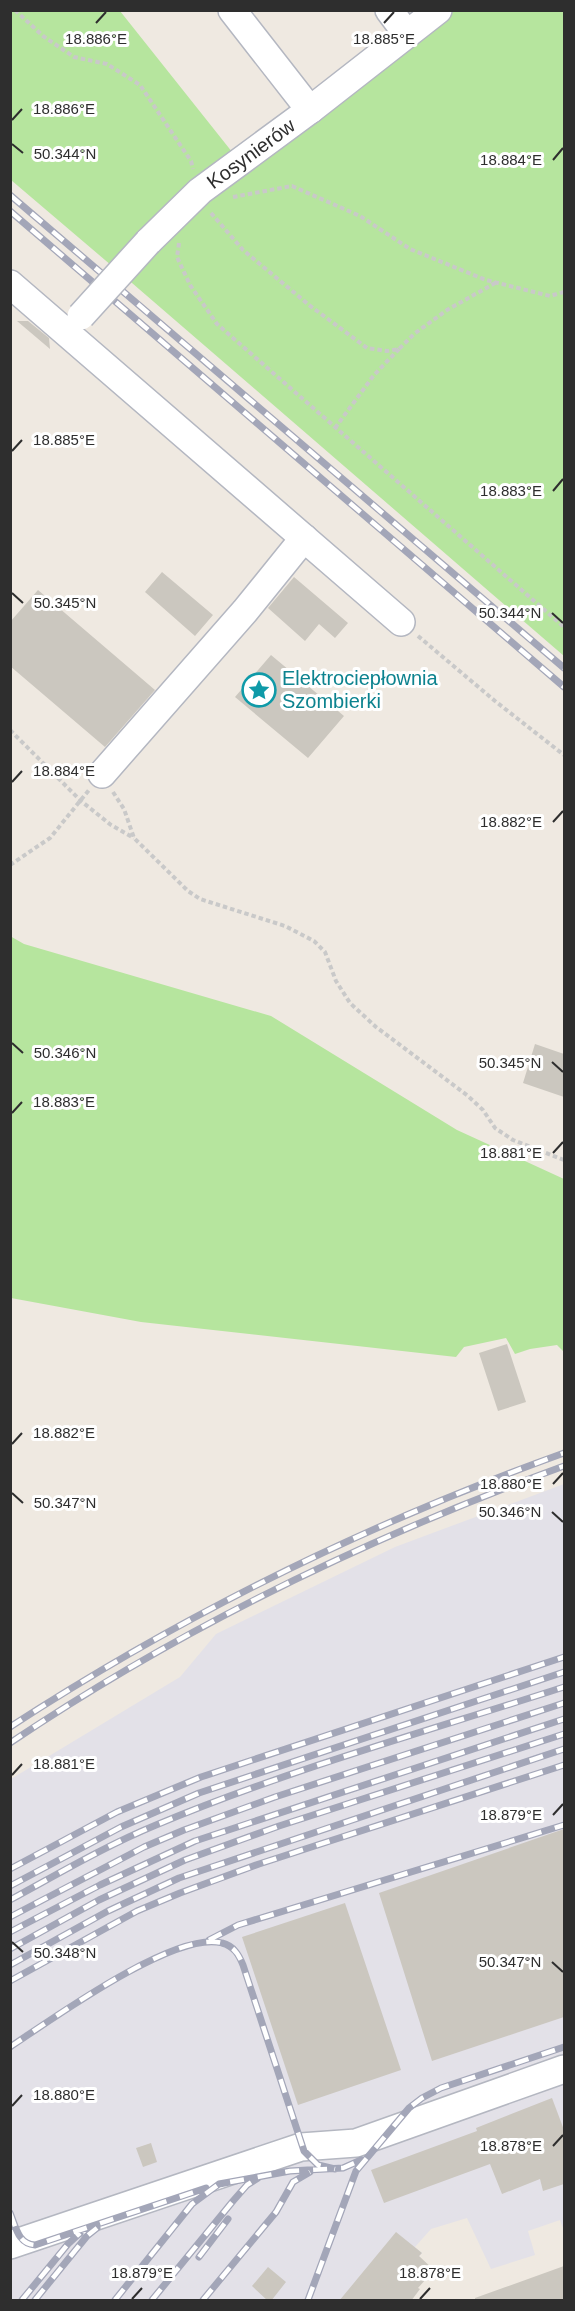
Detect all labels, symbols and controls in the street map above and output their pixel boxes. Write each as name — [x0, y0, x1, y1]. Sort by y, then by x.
text: 18.886°E — [65, 30, 127, 47]
text: 18.885°E — [353, 30, 415, 47]
text: 18.886°E — [33, 100, 95, 117]
street label: Kosynierów — [203, 114, 299, 193]
text: 50.344°N — [34, 145, 96, 162]
text: 18.884°E — [480, 151, 542, 168]
text: 18.885°E — [33, 431, 95, 448]
text: 18.883°E — [480, 482, 542, 499]
text: 50.345°N — [34, 594, 96, 611]
text: 50.344°N — [479, 604, 541, 621]
place label: Elektrociepłownia Szombierki — [282, 667, 439, 712]
place icon: Elektrociepłownia Szombierki — [241, 672, 277, 708]
text: 18.884°E — [33, 762, 95, 779]
text: 18.882°E — [480, 813, 542, 830]
text: 50.346°N — [34, 1044, 96, 1061]
text: 50.345°N — [479, 1054, 541, 1071]
text: 18.883°E — [33, 1093, 95, 1110]
text: 18.881°E — [480, 1144, 542, 1161]
text: 18.882°E — [33, 1424, 95, 1441]
text: 18.880°E — [480, 1475, 542, 1492]
text: 50.347°N — [34, 1494, 96, 1511]
text: 50.346°N — [479, 1503, 541, 1520]
text: 18.881°E — [33, 1755, 95, 1772]
text: 18.879°E — [480, 1806, 542, 1823]
text: 50.348°N — [34, 1944, 96, 1961]
text: 50.347°N — [479, 1953, 541, 1970]
text: 18.880°E — [33, 2086, 95, 2103]
text: 18.878°E — [480, 2137, 542, 2154]
text: 18.879°E — [111, 2264, 173, 2281]
text: 18.878°E — [399, 2264, 461, 2281]

